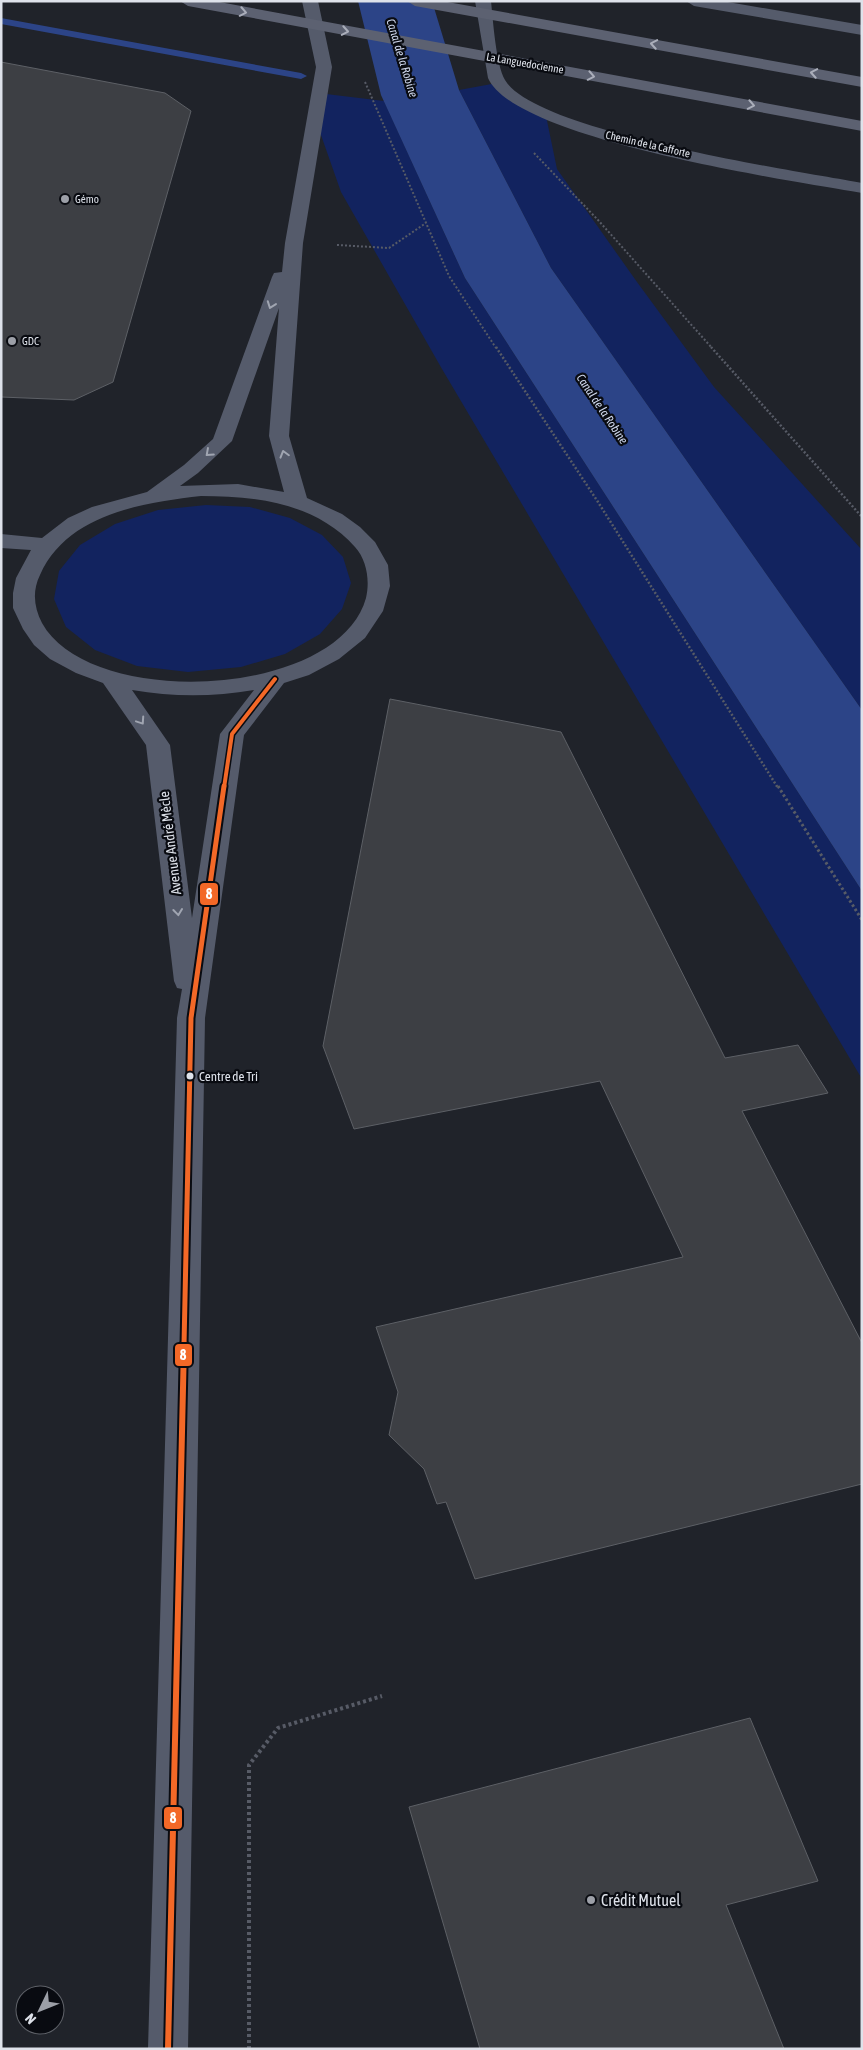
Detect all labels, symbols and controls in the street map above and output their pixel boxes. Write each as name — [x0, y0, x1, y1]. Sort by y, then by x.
one-way arrow — [238, 6, 247, 16]
water label: Canal de la Robine — [383, 17, 421, 100]
one-way arrow — [341, 25, 349, 35]
one-way arrow — [649, 40, 658, 50]
street label: La Languedocienne — [485, 50, 565, 76]
one-way arrow — [809, 69, 818, 79]
one-way arrow — [587, 70, 595, 80]
one-way arrow — [746, 100, 755, 110]
street label: Chemin de la Cafforte — [605, 128, 691, 160]
marker: Gémo — [59, 193, 71, 205]
place label: Gémo — [75, 193, 99, 205]
one-way arrow — [267, 301, 277, 309]
marker: GDC — [6, 335, 18, 347]
place label: GDC — [22, 335, 39, 347]
water label: Canal de la Robine — [573, 371, 631, 447]
one-way arrow — [205, 447, 214, 456]
one-way arrow — [279, 450, 289, 459]
one-way arrow — [135, 715, 144, 725]
street label: Avenue André Mècle — [156, 790, 184, 896]
line badge: 8 — [199, 882, 219, 906]
text: 8 — [206, 886, 213, 902]
one-way arrow — [172, 908, 183, 916]
place label: Centre de Tri — [199, 1069, 258, 1084]
marker: Centre de Tri — [185, 1071, 195, 1081]
line badge: 8 — [174, 1343, 193, 1367]
text: 8 — [180, 1347, 187, 1363]
line badge: 8 — [163, 1806, 183, 1830]
text: 8 — [170, 1810, 177, 1826]
place label: Crédit Mutuel — [601, 1891, 681, 1909]
marker: Crédit Mutuel — [585, 1894, 597, 1906]
north arrow — [15, 1985, 65, 2035]
text: N — [22, 2010, 39, 2027]

